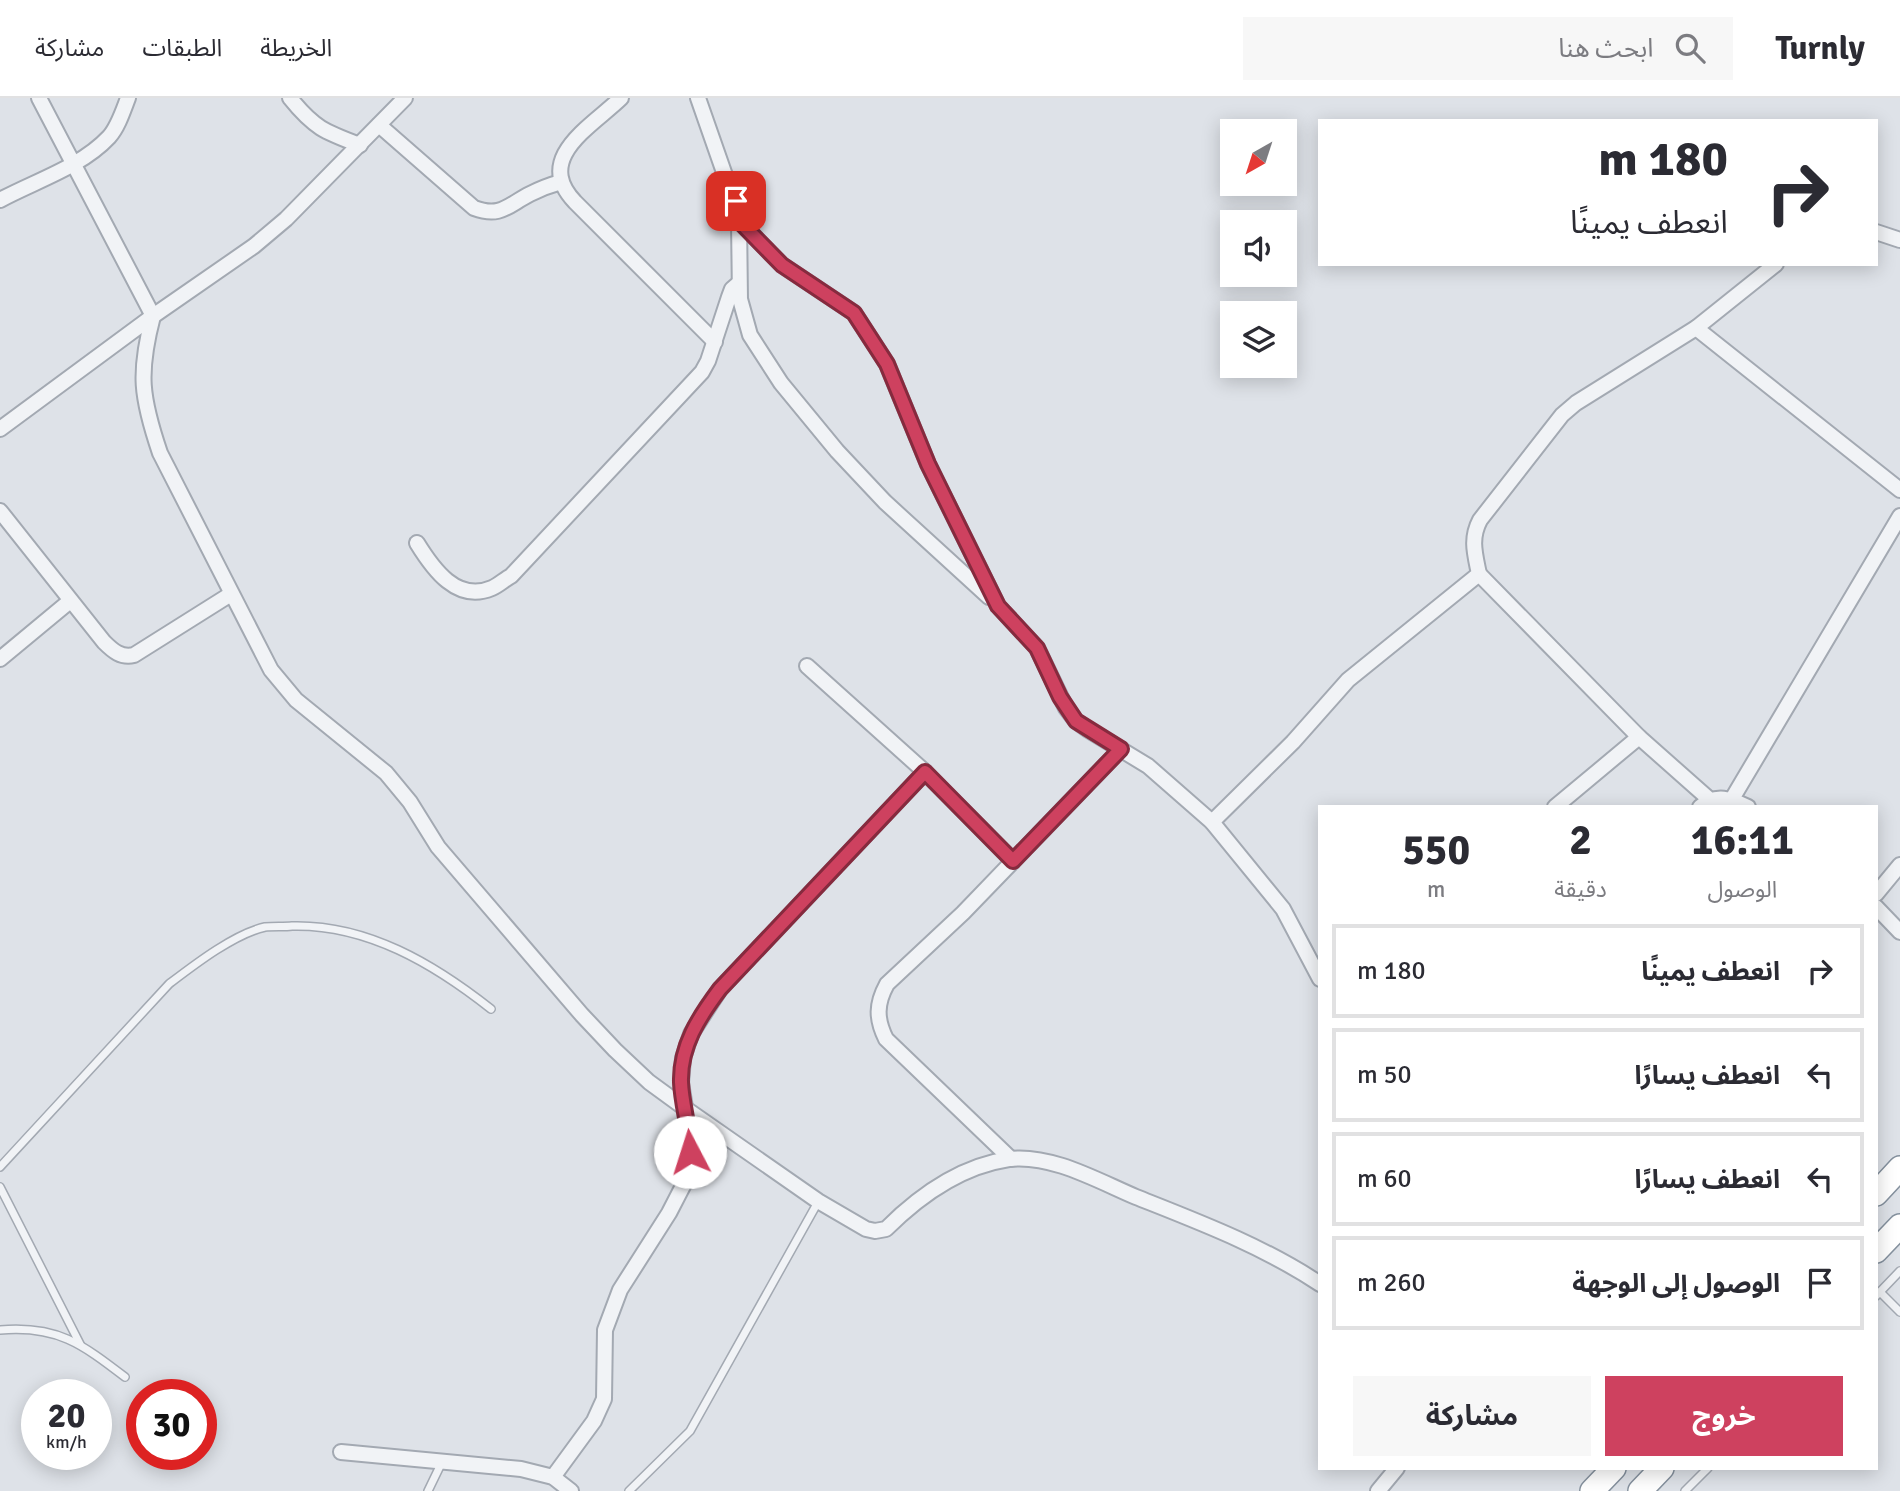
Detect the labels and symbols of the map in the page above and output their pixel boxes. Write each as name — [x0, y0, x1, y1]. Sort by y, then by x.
north arrow — [1220, 119, 1297, 196]
pin — [706, 171, 766, 231]
position arrow — [653, 1115, 727, 1189]
speed limit sign: 30 — [126, 1379, 217, 1470]

